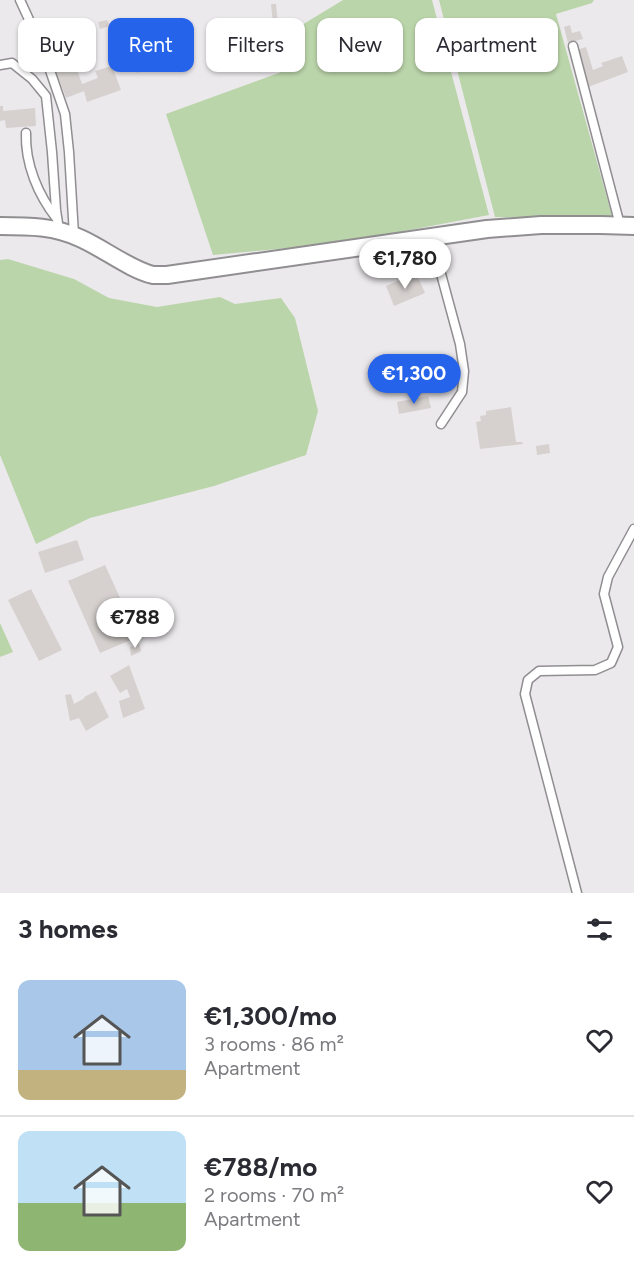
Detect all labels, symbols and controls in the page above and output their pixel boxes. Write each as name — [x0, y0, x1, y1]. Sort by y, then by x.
chip: Buy — [18, 18, 96, 72]
chip: Rent — [108, 18, 194, 72]
chip: Filters — [206, 18, 305, 72]
chip: New — [317, 18, 403, 72]
chip: Apartment — [415, 18, 558, 72]
pin: €1,780 — [356, 239, 454, 290]
text: €1,780 — [373, 246, 437, 270]
pin: €1,300 — [365, 354, 463, 405]
text: €1,300 — [382, 361, 446, 385]
pin: €788 — [99, 598, 171, 649]
text: €788 — [110, 605, 160, 629]
text: 3 homes — [18, 913, 118, 945]
icon: filters — [583, 913, 616, 946]
text: €1,300/mo — [204, 1000, 337, 1032]
icon: home — [66, 1004, 138, 1076]
icon: heart — [583, 1024, 616, 1057]
text: 3 rooms · 86 m² — [204, 1032, 344, 1056]
text: Apartment — [204, 1056, 301, 1080]
text: €788/mo — [204, 1151, 317, 1183]
icon: home — [66, 1155, 138, 1227]
icon: heart — [583, 1175, 616, 1208]
text: 2 rooms · 70 m² — [204, 1183, 344, 1207]
text: Apartment — [204, 1207, 301, 1231]

